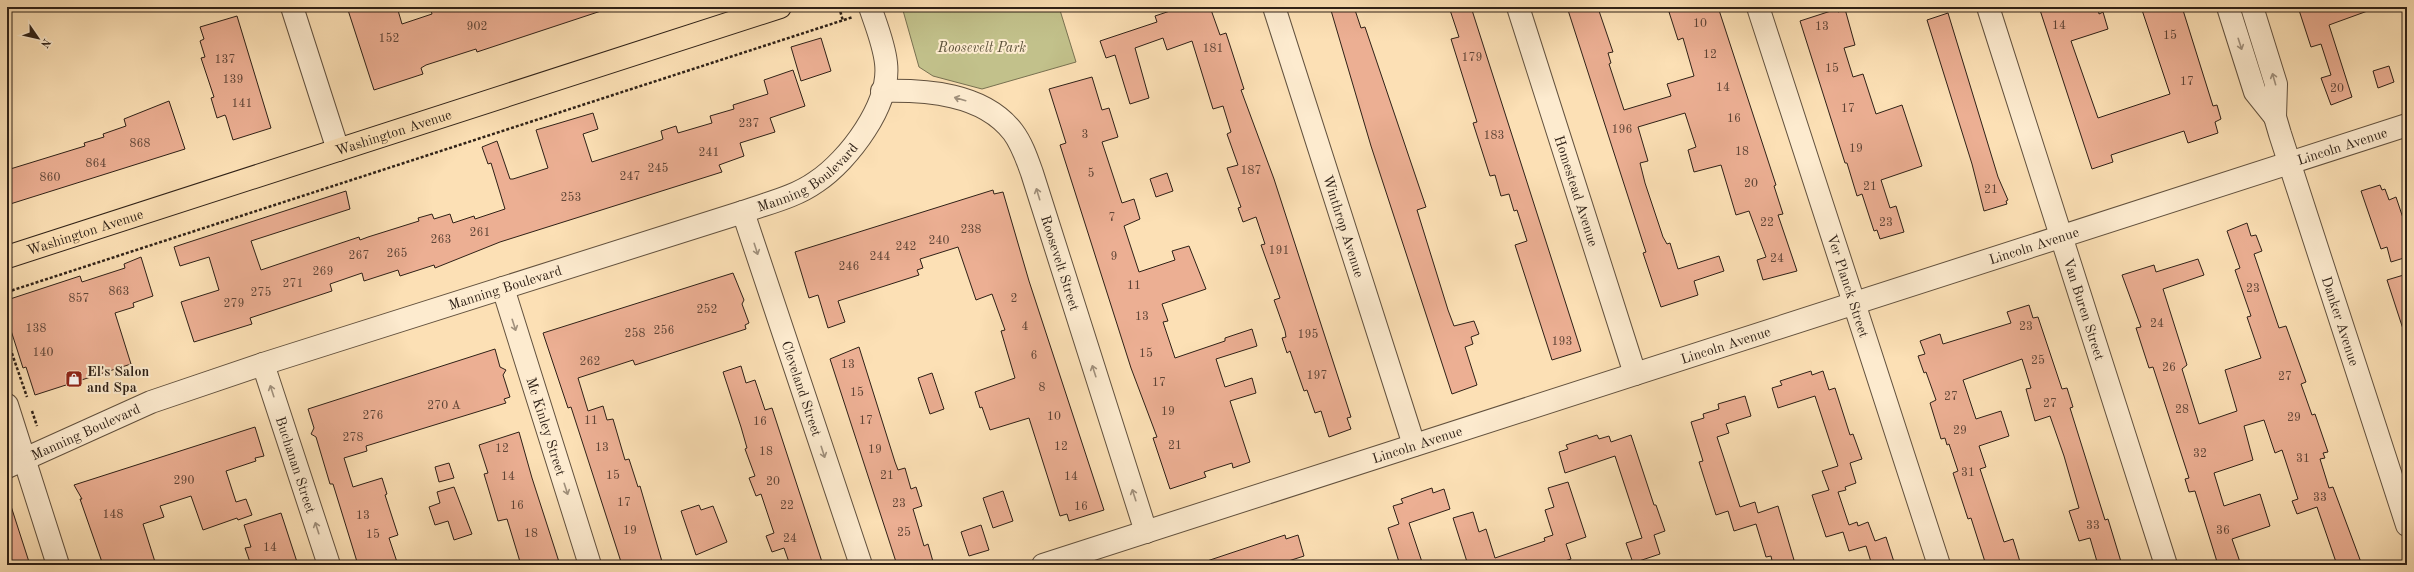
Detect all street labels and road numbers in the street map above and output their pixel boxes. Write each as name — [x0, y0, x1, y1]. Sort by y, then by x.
street label: Washington Avenue — [334, 108, 453, 158]
street label: Lincoln Avenue — [2296, 126, 2389, 168]
street label: Homestead Avenue — [1551, 134, 1600, 248]
street label: Manning Boulevard — [756, 141, 861, 215]
street label: Winthrop Avenue — [1320, 173, 1366, 279]
street label: Washington Avenue — [25, 207, 145, 258]
street label: Roosevelt Street — [1038, 214, 1081, 313]
street label: Lincoln Avenue — [1987, 225, 2081, 267]
street label: Ver Planck Street — [1824, 233, 1871, 340]
street label: Van Buren Street — [2061, 257, 2106, 362]
street label: Manning Boulevard — [447, 264, 564, 313]
street label: Danker Avenue — [2319, 275, 2361, 368]
street label: Lincoln Avenue — [1679, 325, 1772, 367]
street label: Cleveland Street — [779, 339, 823, 438]
street label: Mc Kinley Street — [523, 376, 568, 478]
street label: Manning Boulevard — [29, 402, 142, 463]
street label: Buchanan Street — [273, 415, 318, 515]
street label: Lincoln Avenue — [1371, 424, 1464, 466]

